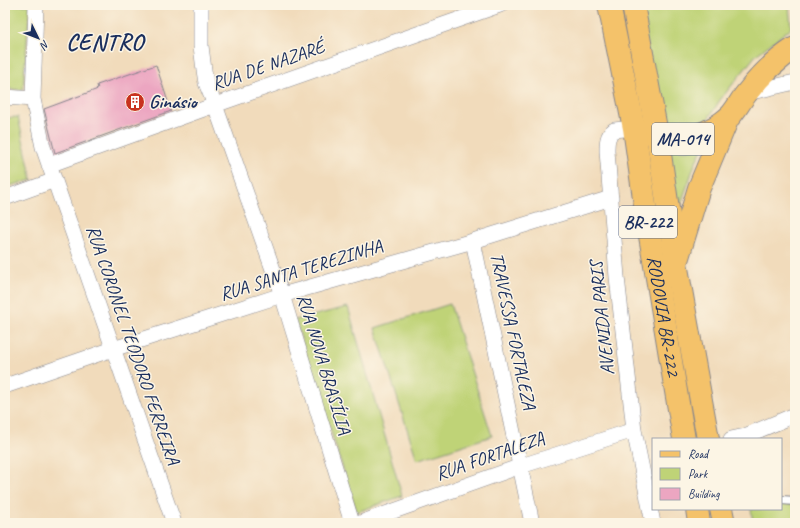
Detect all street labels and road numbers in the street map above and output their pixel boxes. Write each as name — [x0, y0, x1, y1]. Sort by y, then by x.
street label: RUA DE NAZARÉ — [208, 34, 330, 96]
road number: MA-014 — [652, 123, 714, 155]
road number: BR-222 — [619, 206, 677, 238]
street label: RUA CORONEL TEODORO FERREIRA — [81, 222, 186, 469]
street label: RUA SANTA TEREZINHA — [217, 234, 386, 306]
street label: TRAVESSA FORTALEZA — [485, 250, 542, 413]
street label: RODOVIA BR-222 — [642, 254, 686, 380]
street label: AVENIDA PARIS — [584, 257, 620, 376]
street label: RUA NOVA BRASÍLIA — [291, 291, 357, 437]
street label: RUA FORTALEZA — [432, 426, 548, 486]

